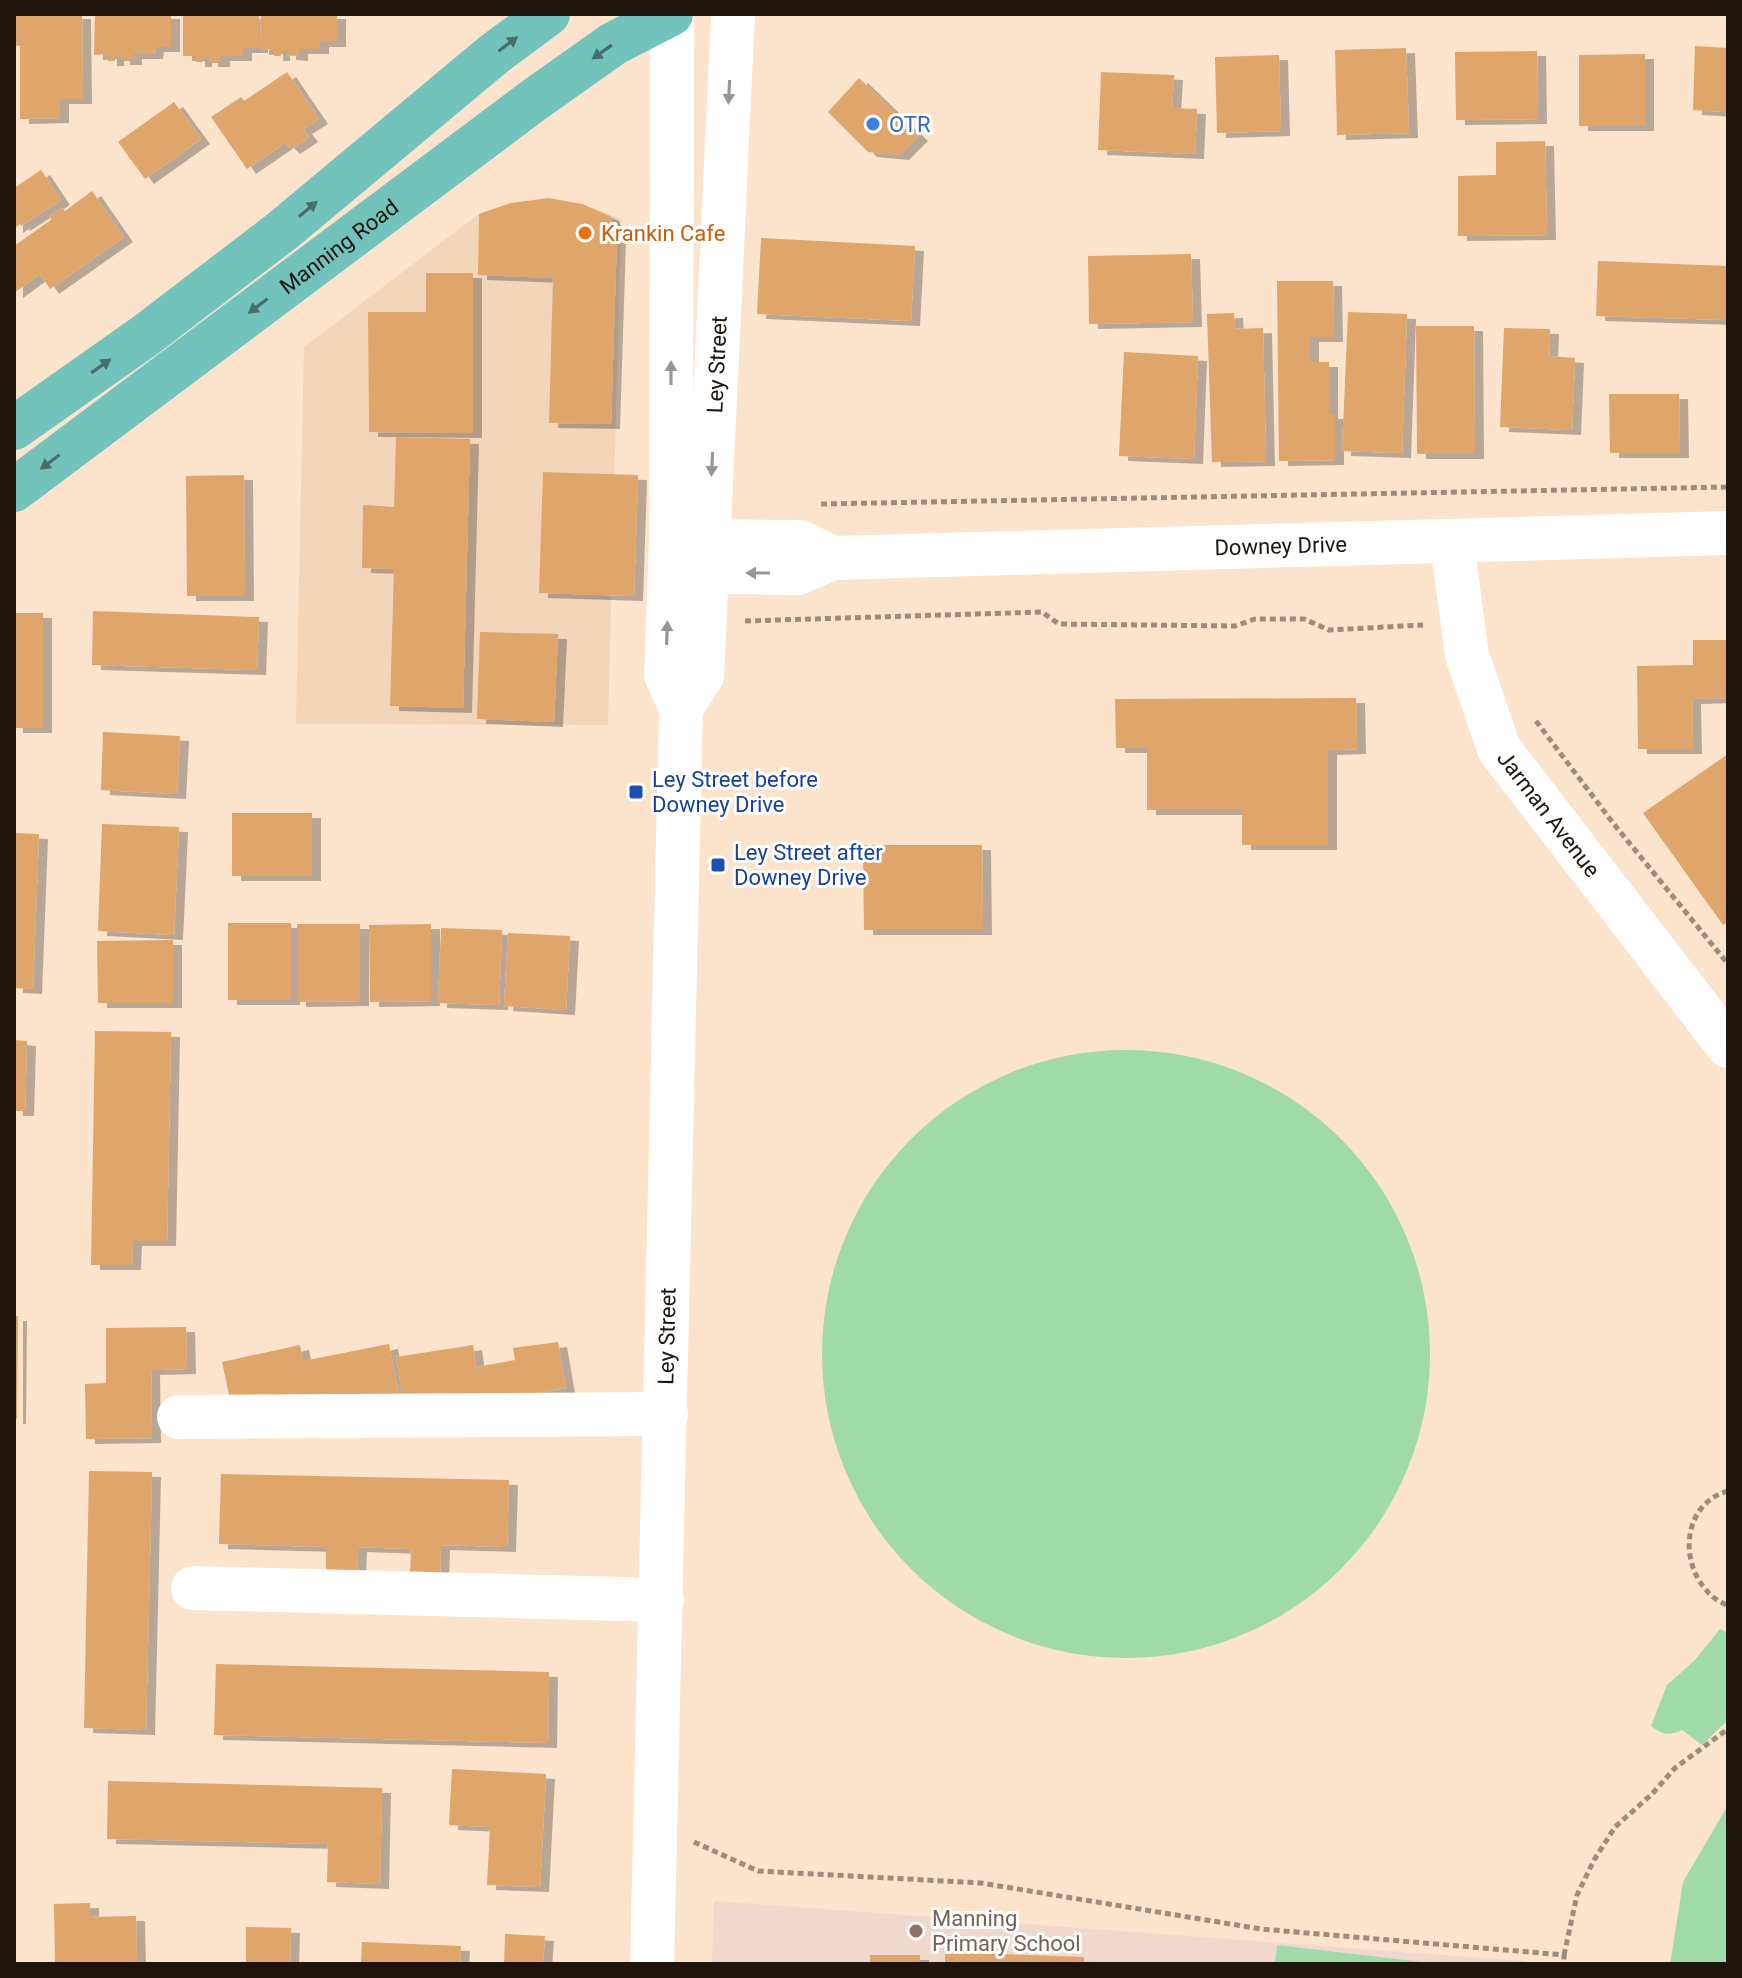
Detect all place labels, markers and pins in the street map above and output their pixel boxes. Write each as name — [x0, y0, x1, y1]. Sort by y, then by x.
place label: OTR — [889, 112, 931, 137]
marker: OTR — [864, 115, 882, 133]
place label: Krankin Cafe — [601, 221, 725, 246]
marker: Krankin Cafe — [576, 224, 594, 242]
place label: Ley Street before Downey Drive — [652, 767, 818, 817]
marker: Ley Street before Downey Drive — [627, 783, 645, 801]
place label: Ley Street after Downey Drive — [734, 840, 883, 890]
marker: Ley Street after Downey Drive — [709, 856, 727, 874]
place label: Manning Primary School — [932, 1906, 1081, 1956]
marker: Manning Primary School — [907, 1922, 925, 1940]

